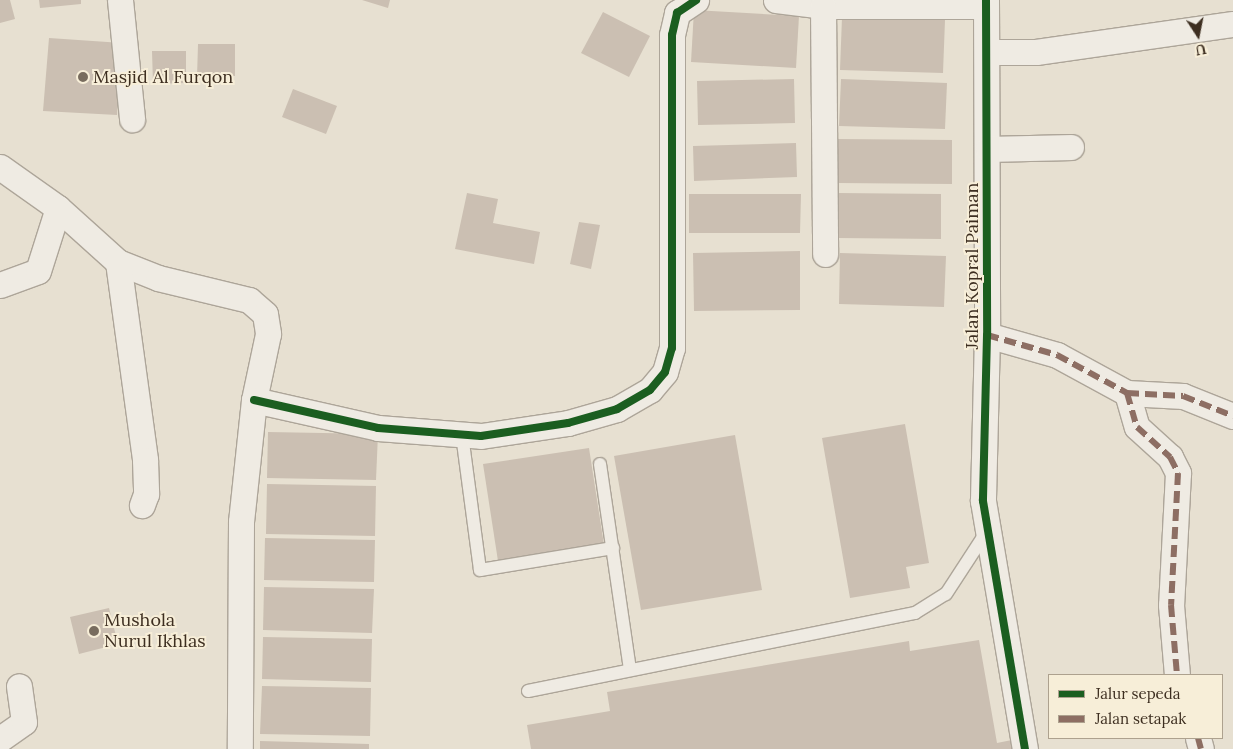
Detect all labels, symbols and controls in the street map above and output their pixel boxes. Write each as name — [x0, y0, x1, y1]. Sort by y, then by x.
north arrow — [1173, 10, 1223, 60]
text: U — [1194, 40, 1208, 60]
place label: Masjid Al Furqon — [93, 66, 233, 88]
marker: Masjid Al Furqon — [77, 71, 89, 83]
street label: Jalan Kopral Paiman — [961, 183, 983, 349]
place label: Mushola Nurul Ikhlas — [104, 610, 206, 652]
marker: Mushola Nurul Ikhlas — [88, 625, 100, 637]
legend — [1048, 674, 1223, 739]
text: Jalur sepeda — [1095, 684, 1180, 703]
text: Jalan setapak — [1095, 709, 1186, 728]

